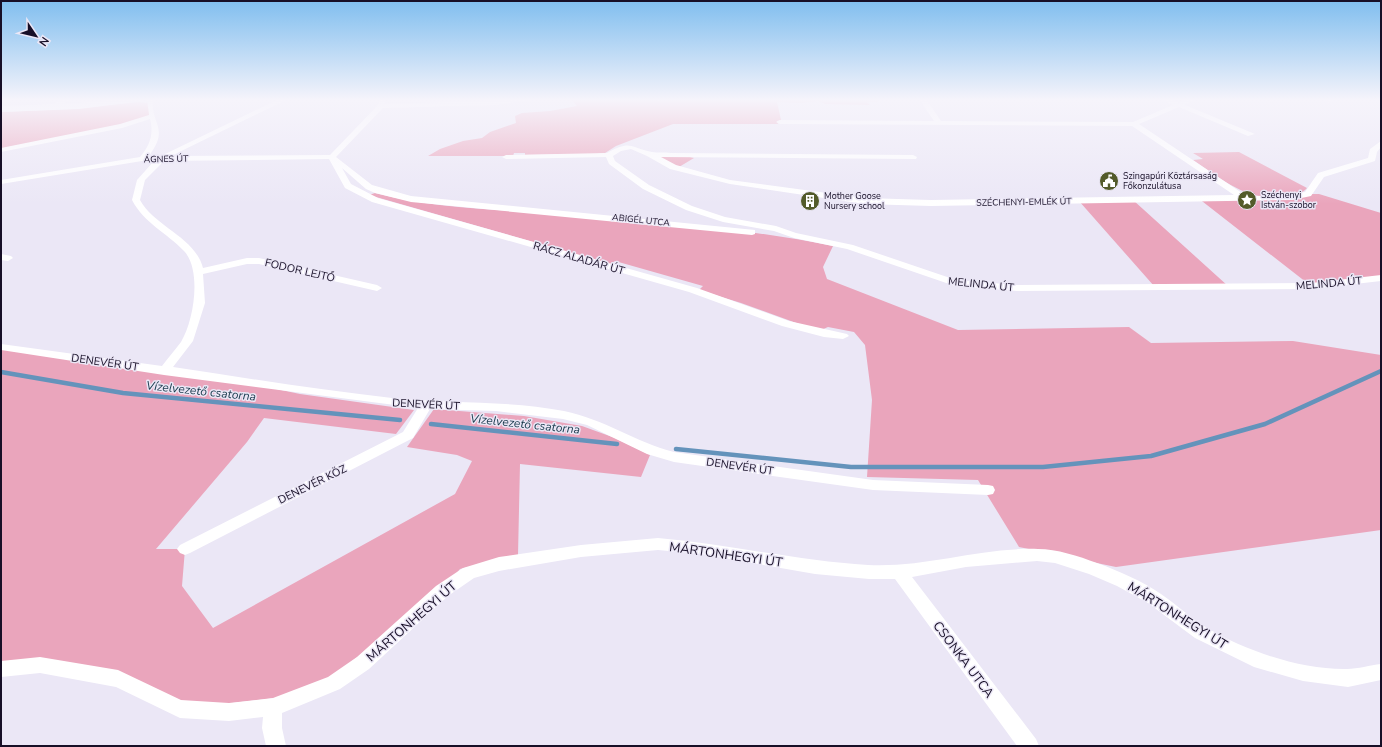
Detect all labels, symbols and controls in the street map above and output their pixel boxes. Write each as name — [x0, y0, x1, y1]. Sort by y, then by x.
north arrow — [16, 16, 56, 56]
text: N — [35, 34, 52, 49]
street label: ÁGNES ÚT — [144, 152, 189, 165]
public building icon: Szingapúri Köztársaság Főkonzulátusa — [1098, 170, 1120, 192]
place label: Szingapúri Köztársaság Főkonzulátusa — [1123, 170, 1217, 192]
place icon: Széchenyi István-szobor — [1236, 189, 1258, 211]
place label: Széchenyi István-szobor — [1261, 189, 1317, 211]
building icon: Mother Goose Nursery school — [799, 190, 821, 212]
place label: Mother Goose Nursery school — [824, 190, 885, 212]
street label: SZÉCHENYI-EMLÉK ÚT — [976, 194, 1072, 209]
street label: ABIGÉL UTCA — [612, 210, 671, 229]
street label: RÁCZ ALADÁR ÚT — [531, 237, 627, 279]
street label: FODOR LEJTŐ — [263, 254, 337, 286]
street label: MELINDA ÚT — [1295, 272, 1363, 294]
street label: MELINDA ÚT — [947, 273, 1015, 295]
street label: DENEVÉR ÚT — [70, 349, 140, 375]
water label: Vízelvezető csatorna — [145, 377, 257, 405]
street label: DENEVÉR ÚT — [392, 394, 461, 414]
water label: Vízelvezető csatorna — [469, 410, 581, 438]
street label: DENEVÉR ÚT — [705, 453, 775, 479]
street label: DENEVÉR KÖZ — [275, 460, 349, 508]
street label: MÁRTONHEGYI ÚT — [668, 537, 784, 572]
street label: MÁRTONHEGYI ÚT — [362, 577, 461, 666]
street label: MÁRTONHEGYI ÚT — [1124, 577, 1231, 654]
street label: CSONKA UTCA — [928, 618, 998, 702]

